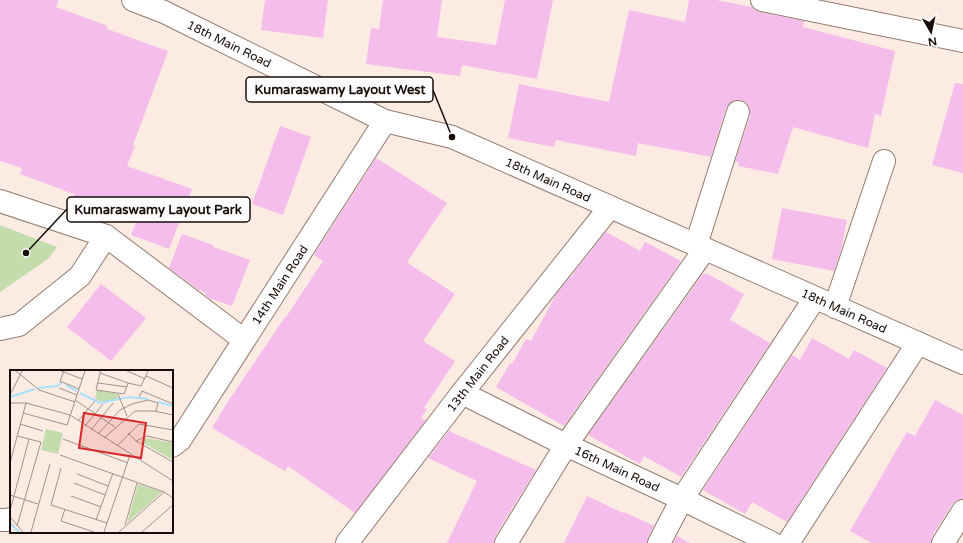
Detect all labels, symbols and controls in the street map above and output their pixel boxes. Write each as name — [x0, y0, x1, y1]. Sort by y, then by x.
north arrow — [911, 12, 951, 52]
street label: 18th Main Road — [185, 18, 273, 70]
text: N — [927, 34, 938, 48]
callout: Kumaraswamy Layout West — [246, 77, 433, 102]
text: Kumaraswamy Layout West — [255, 82, 425, 98]
street label: 18th Main Road — [503, 155, 593, 205]
callout: Kumaraswamy Layout Park — [67, 197, 250, 222]
text: Kumaraswamy Layout Park — [74, 202, 242, 218]
street label: 14th Main Road — [249, 243, 311, 327]
street label: 18th Main Road — [799, 286, 889, 336]
street label: 13th Main Road — [444, 333, 512, 415]
inset map — [10, 370, 173, 533]
street label: 16th Main Road — [572, 443, 662, 495]

